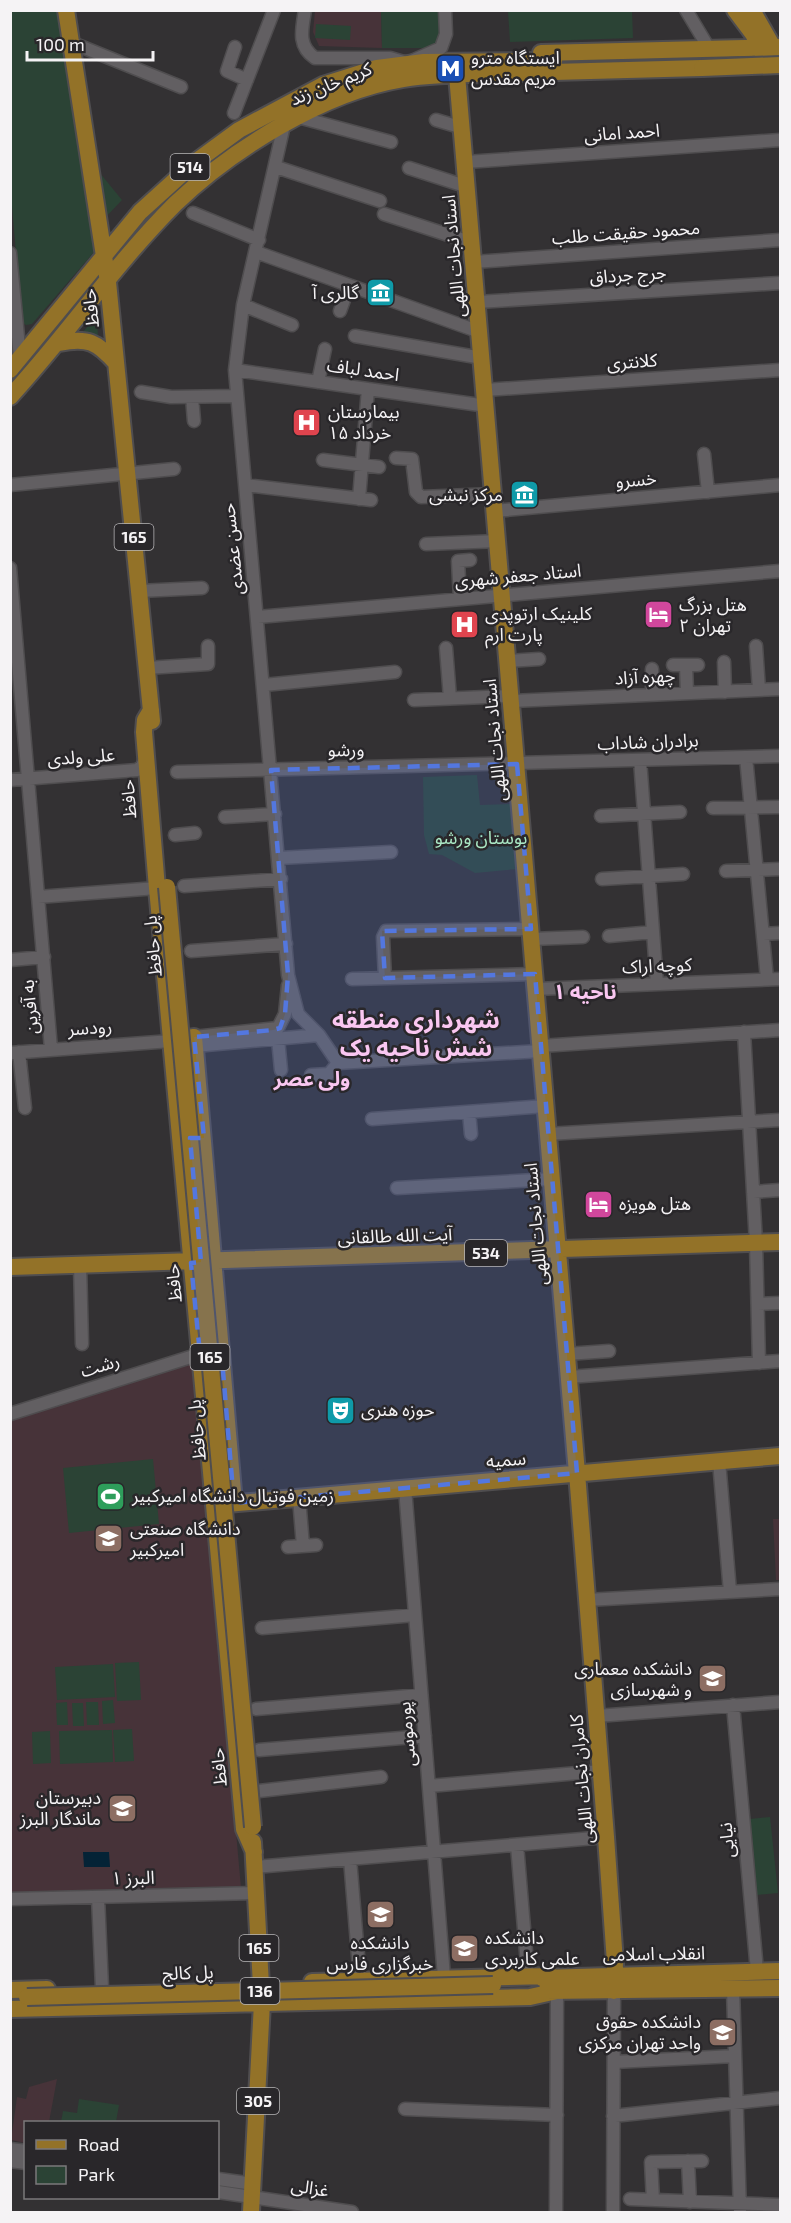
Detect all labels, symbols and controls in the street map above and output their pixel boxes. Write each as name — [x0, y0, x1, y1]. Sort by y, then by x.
scale bar — [27, 24, 153, 62]
text: 100 m — [36, 33, 85, 55]
place label: ایستگاه مترو مریم مقدس — [471, 46, 560, 92]
metro station icon: ایستگاه مترو مریم مقدس — [434, 52, 466, 84]
street label: کریم خان زند — [287, 57, 376, 112]
street label: احمد امانی — [583, 118, 661, 147]
road number: 514 — [170, 154, 210, 180]
street label: استاد نجات اللهی — [437, 194, 470, 318]
street label: محمود حقیقت طلب — [551, 216, 701, 249]
street label: جرج جرداق — [589, 260, 667, 291]
museum icon: گالری آ — [364, 277, 396, 309]
place label: گالری آ — [312, 281, 360, 304]
street label: حافظ — [77, 288, 103, 329]
street label: کلانتری — [606, 348, 659, 375]
street label: احمد لباف — [326, 353, 401, 385]
place label: بیمارستان ۱۵ خرداد — [328, 400, 400, 444]
hospital icon: بیمارستان ۱۵ خرداد — [291, 406, 323, 438]
street label: خسرو — [614, 466, 657, 493]
museum icon: مرکز نبشی — [508, 479, 540, 511]
place label: مرکز نبشی — [429, 483, 503, 506]
street label: حسن عضدی — [216, 502, 249, 596]
road number: 165 — [114, 524, 154, 550]
street label: استاد جعفر شهری — [454, 559, 582, 592]
place label: هتل بزرگ تهران ۲ — [679, 593, 747, 637]
hotel icon: هتل بزرگ تهران ۲ — [642, 599, 674, 631]
place label: کلینیک ارتوپدی پارت ارم — [485, 602, 592, 649]
hospital icon: کلینیک ارتوپدی پارت ارم — [448, 608, 480, 640]
street label: چهره آزاد — [614, 663, 676, 690]
street label: استاد نجات اللهی — [478, 678, 511, 802]
street label: برادران شاداب — [597, 728, 699, 755]
street label: ورشو — [327, 738, 365, 761]
street label: علی ولدی — [46, 743, 116, 770]
street label: حافظ — [116, 779, 140, 819]
park label: بوستان ورشو — [435, 826, 527, 849]
street label: پل حافظ — [138, 914, 167, 978]
street label: کوچه اراک — [622, 953, 693, 978]
district label: ناحیه ۱ — [553, 978, 617, 1004]
street label: به آفرین — [16, 979, 43, 1035]
district label: شهرداری منطقه شش ناحیه یک — [332, 1004, 500, 1062]
street label: رودسر — [66, 1014, 113, 1041]
district label: ولی عصر — [273, 1066, 350, 1091]
street label: استاد نجات اللهی — [519, 1162, 552, 1286]
hotel icon: هتل هویزه — [582, 1188, 614, 1220]
place label: هتل هویزه — [619, 1192, 691, 1215]
street label: آیت الله طالقانی — [337, 1222, 453, 1249]
road number: 534 — [465, 1240, 507, 1266]
street label: حافظ — [160, 1263, 186, 1303]
road number: 165 — [190, 1344, 230, 1370]
street label: رشت — [77, 1349, 122, 1382]
theatre icon: حوزه هنری — [324, 1394, 356, 1426]
street label: پل حافظ — [182, 1398, 211, 1462]
place label: حوزه هنری — [361, 1398, 435, 1421]
street label: سمیه — [485, 1446, 527, 1472]
sports icon: زمین فوتبال دانشگاه امیرکبیر — [95, 1480, 127, 1512]
place label: زمین فوتبال دانشگاه امیرکبیر — [131, 1484, 334, 1507]
place label: دانشگاه صنعتی امیرکبیر — [129, 1517, 240, 1561]
school or university icon: دانشگاه صنعتی امیرکبیر — [93, 1523, 125, 1555]
place label: دانشکده معماری و شهرسازی — [574, 1657, 692, 1701]
school or university icon: دانشکده معماری و شهرسازی — [697, 1663, 729, 1695]
street label: پورموسی — [392, 1701, 421, 1767]
street label: کامران نجات اللهی — [564, 1713, 599, 1845]
street label: حافظ — [205, 1747, 231, 1787]
place label: دبیرستان ماندگار البرز — [19, 1786, 101, 1830]
school or university icon: دبیرستان ماندگار البرز — [106, 1792, 138, 1824]
street label: نیایی — [714, 1821, 740, 1859]
street label: البرز ۱ — [111, 1866, 155, 1889]
school or university icon: دانشکده خبرگزاری فارس — [364, 1898, 396, 1930]
place label: دانشکده علمی کاربردی — [485, 1926, 580, 1970]
place label: دانشکده خبرگزاری فارس — [327, 1931, 433, 1975]
school or university icon: دانشکده علمی کاربردی — [448, 1932, 480, 1964]
road number: 165 — [240, 1935, 278, 1961]
street label: انقلاب اسلامی — [603, 1941, 705, 1966]
street label: پل کالج — [162, 1960, 214, 1987]
road number: 136 — [240, 1978, 280, 2004]
place label: دانشکده حقوق واحد تهران مرکزی — [579, 2010, 701, 2054]
school or university icon: دانشکده حقوق واحد تهران مرکزی — [706, 2016, 738, 2048]
road number: 305 — [237, 2088, 279, 2114]
legend — [24, 2121, 219, 2199]
text: Road — [78, 2133, 119, 2155]
text: Park — [78, 2163, 115, 2185]
street label: غزالی — [290, 2173, 331, 2202]

